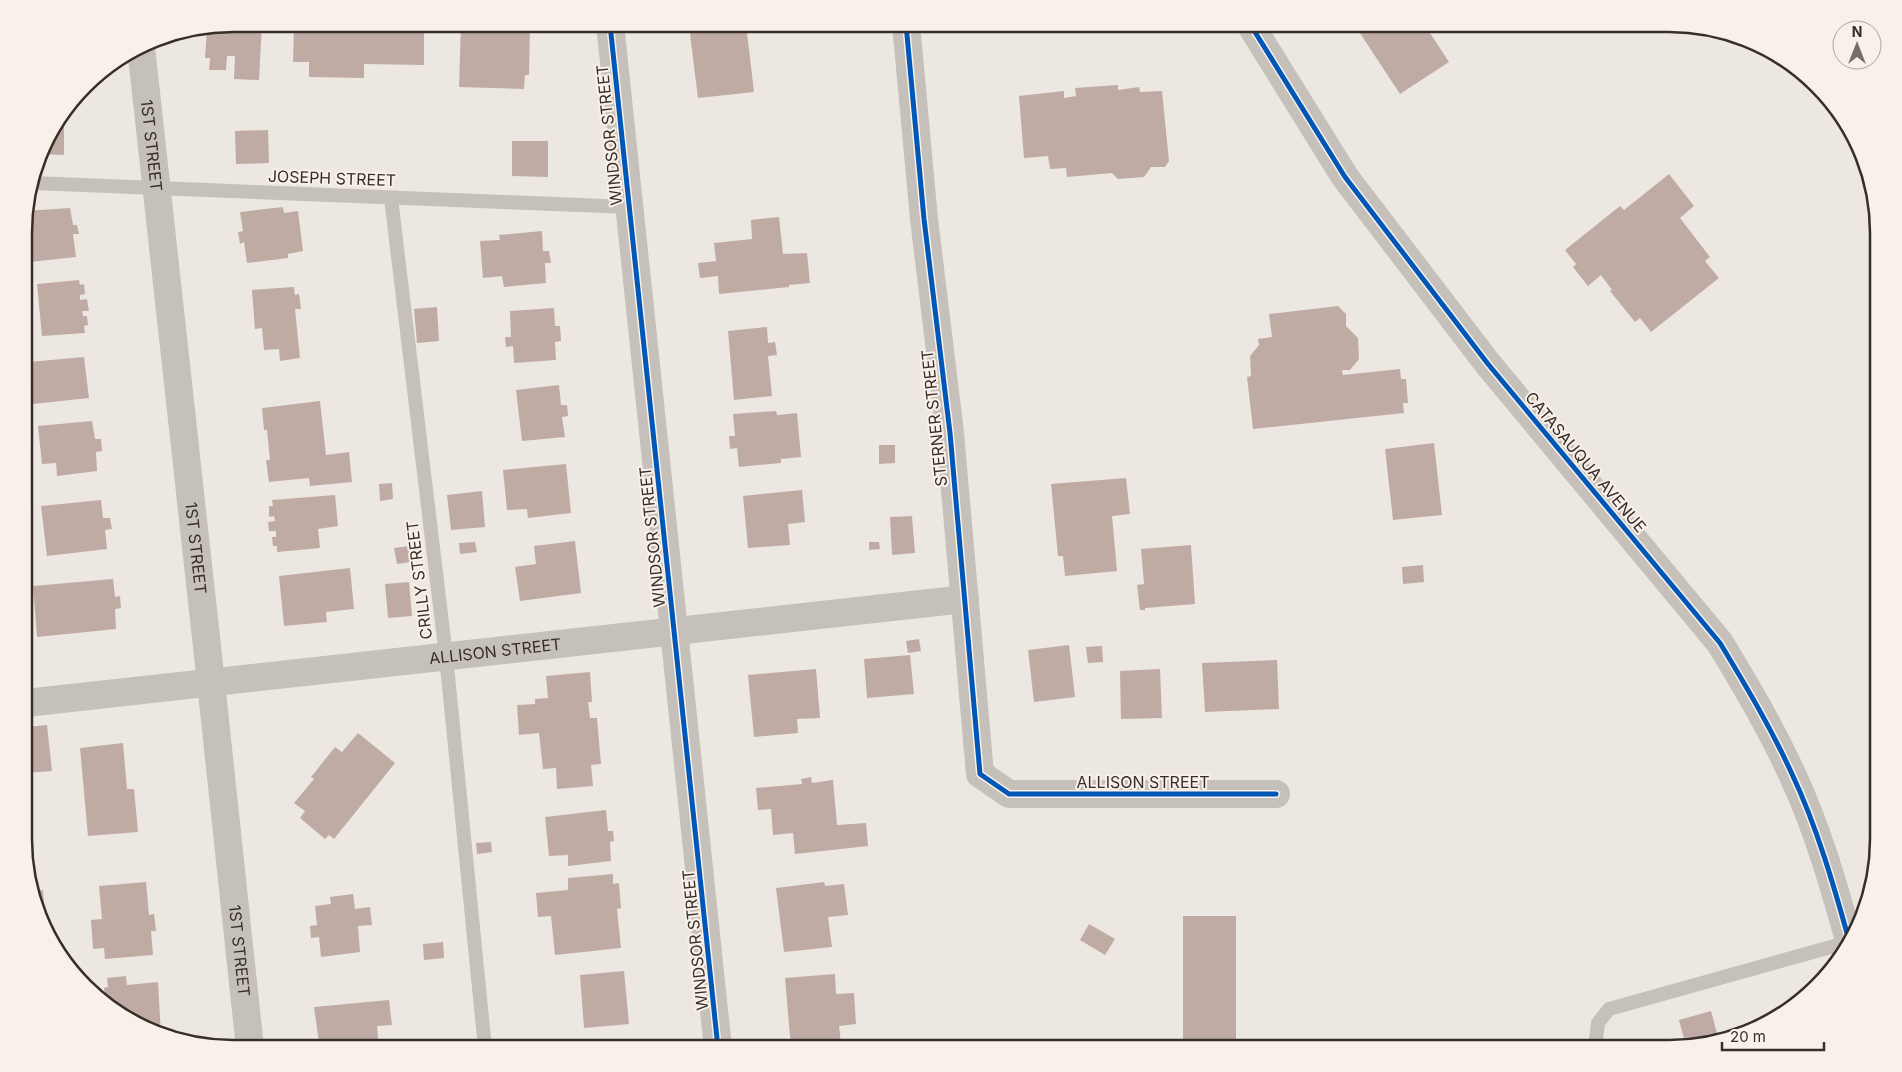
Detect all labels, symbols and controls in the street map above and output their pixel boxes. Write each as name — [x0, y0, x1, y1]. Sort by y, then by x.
north arrow — [1832, 20, 1882, 70]
text: N — [1852, 23, 1862, 40]
street label: WINDSOR STREET — [592, 64, 626, 206]
street label: 1ST STREET — [137, 99, 167, 192]
street label: JOSEPH STREET — [268, 166, 396, 190]
street label: STERNER STREET — [917, 349, 951, 487]
street label: CATASAUQUA AVENUE — [1521, 388, 1651, 536]
street label: WINDSOR STREET — [635, 466, 669, 608]
street label: 1ST STREET — [181, 501, 211, 595]
street label: CRILLY STREET — [402, 519, 436, 641]
street label: ALLISON STREET — [428, 634, 562, 668]
street label: ALLISON STREET — [1077, 772, 1209, 792]
street label: WINDSOR STREET — [678, 869, 712, 1011]
street label: 1ST STREET — [225, 904, 254, 997]
scale bar — [1722, 1020, 1824, 1052]
text: 20 m — [1730, 1027, 1766, 1046]

